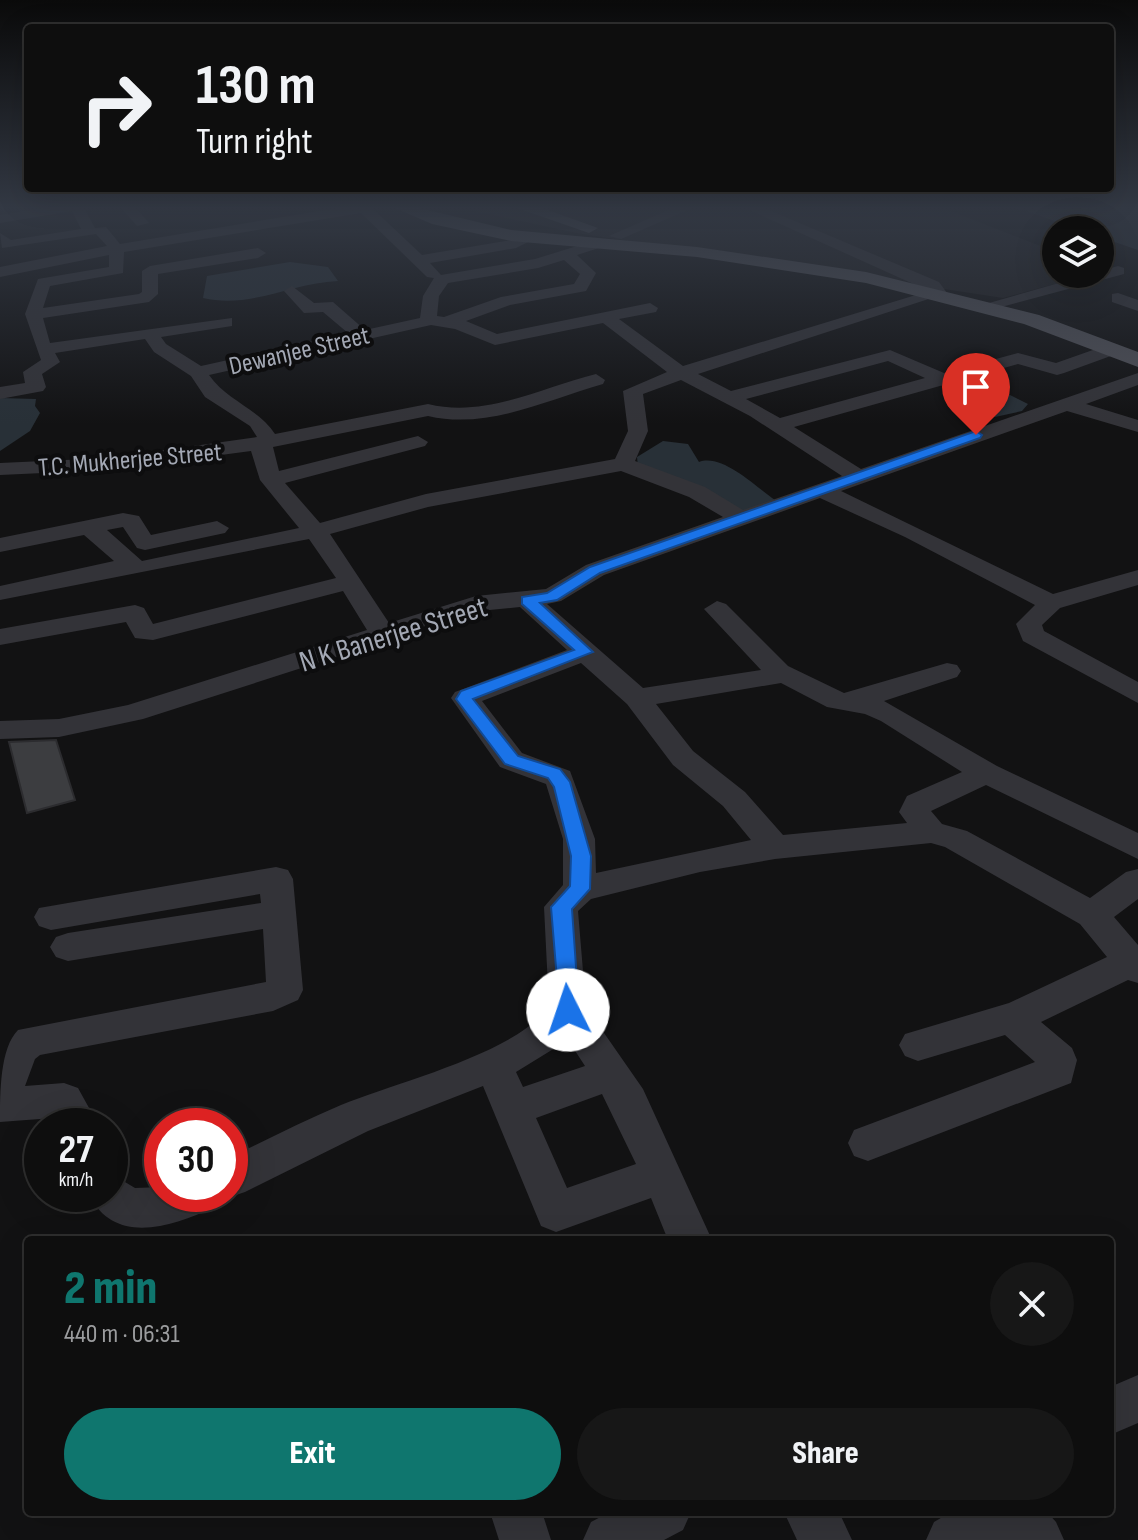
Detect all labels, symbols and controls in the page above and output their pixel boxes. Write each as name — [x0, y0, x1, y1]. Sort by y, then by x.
text: 130 m — [196, 53, 316, 120]
icon: right — [64, 56, 168, 160]
text: Turn right — [196, 121, 313, 164]
map controls — [1042, 216, 1114, 288]
button: layers — [1042, 216, 1114, 288]
street label: Dewanjee Street — [226, 320, 373, 383]
pin — [942, 353, 1010, 435]
icon: arrive — [954, 365, 998, 409]
street label: T.C. Mukherjee Street — [37, 437, 223, 484]
street label: N K Banerjee Street — [295, 589, 492, 681]
position arrow — [526, 968, 610, 1052]
speed limit sign: 30 — [144, 1108, 248, 1212]
text: 27 — [59, 1126, 93, 1174]
text: km/h — [59, 1168, 93, 1192]
text: 2 min — [64, 1260, 157, 1317]
button: close — [990, 1262, 1074, 1346]
text: 440 m · 06:31 — [64, 1319, 180, 1350]
button: Exit — [64, 1408, 561, 1500]
button: Share — [577, 1408, 1074, 1500]

